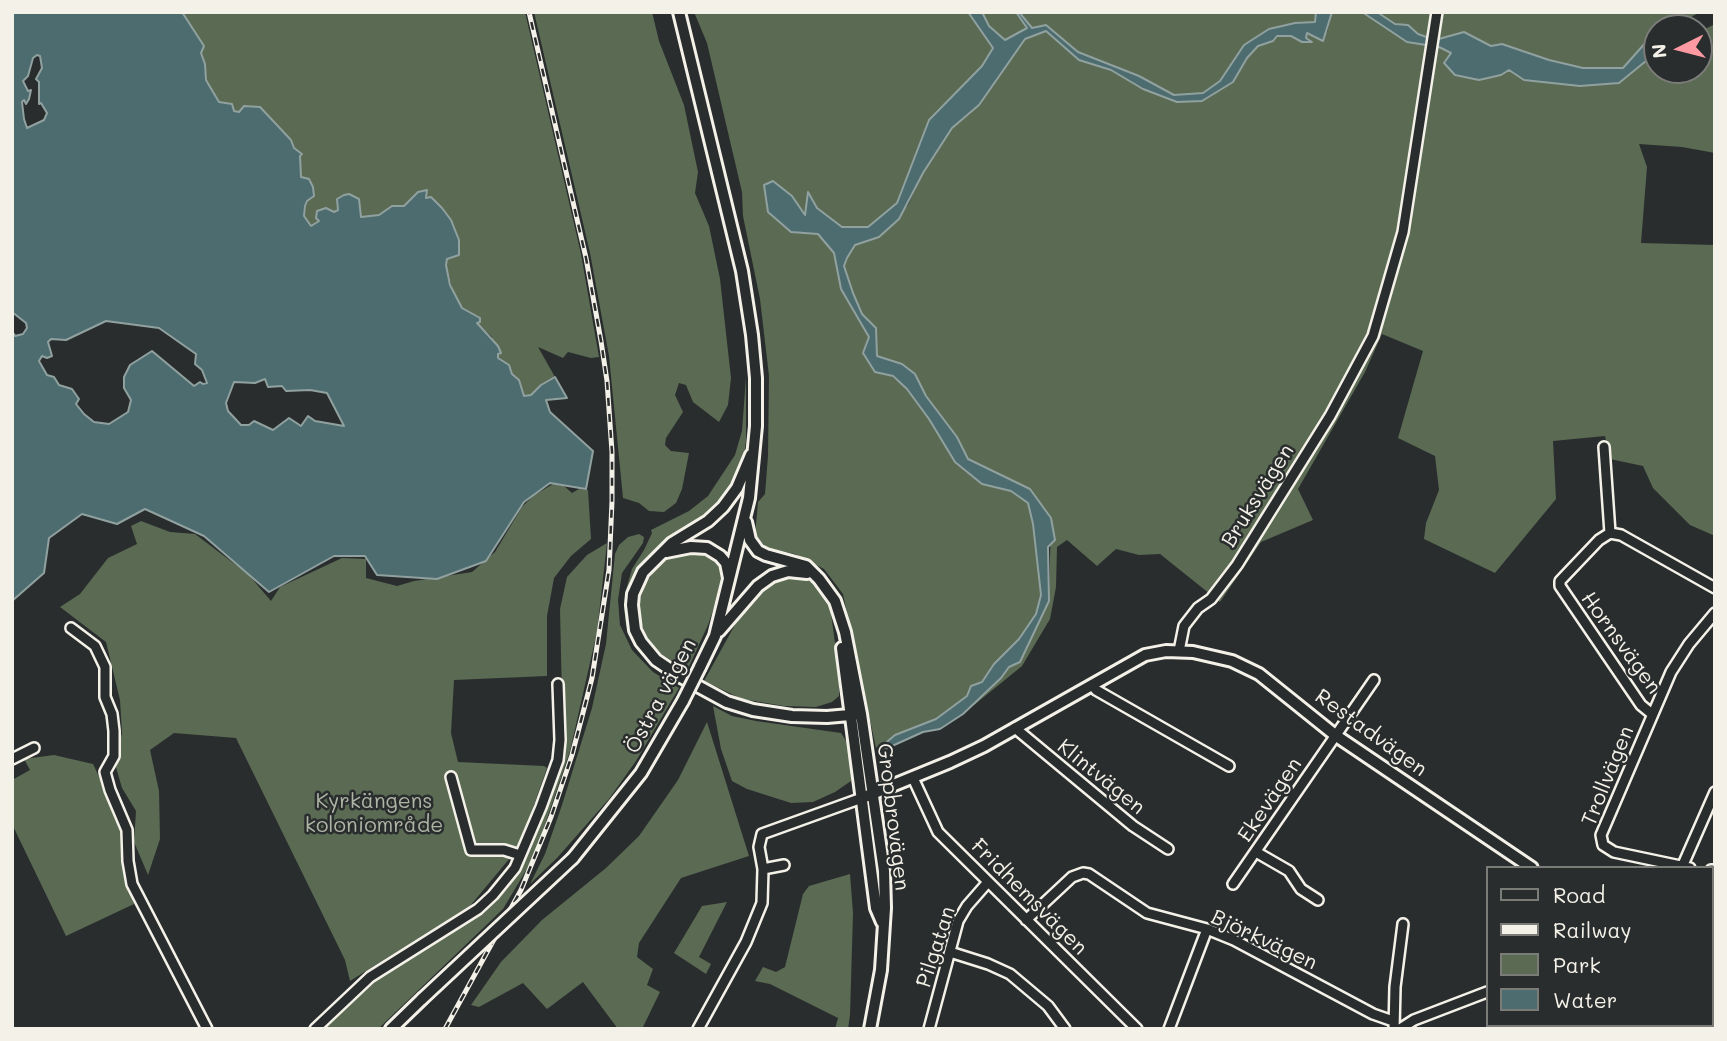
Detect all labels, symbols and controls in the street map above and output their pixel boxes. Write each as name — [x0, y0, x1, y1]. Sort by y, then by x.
north arrow — [1643, 14, 1713, 84]
text: N — [1645, 43, 1672, 60]
street label: Bruksvägen — [1216, 440, 1300, 552]
street label: Hornsvägen — [1576, 587, 1666, 699]
street label: Östra vägen — [620, 634, 702, 758]
street label: Restadvägen — [1310, 684, 1432, 782]
street label: Trollvägen — [1577, 722, 1639, 830]
street label: Klintvägen — [1052, 734, 1150, 820]
street label: Gropbrovägen — [871, 742, 915, 892]
street label: Ekevägen — [1233, 753, 1307, 847]
park label: Kyrkängens koloniområde — [305, 789, 443, 839]
street label: Fridhemsvägen — [966, 834, 1092, 960]
legend — [1486, 866, 1713, 1027]
text: Road — [1553, 881, 1605, 908]
street label: Pilgatan — [911, 903, 961, 991]
street label: Björkvägen — [1207, 904, 1321, 976]
text: Railway — [1553, 916, 1632, 943]
text: Park — [1553, 951, 1601, 978]
text: Water — [1553, 986, 1617, 1013]

